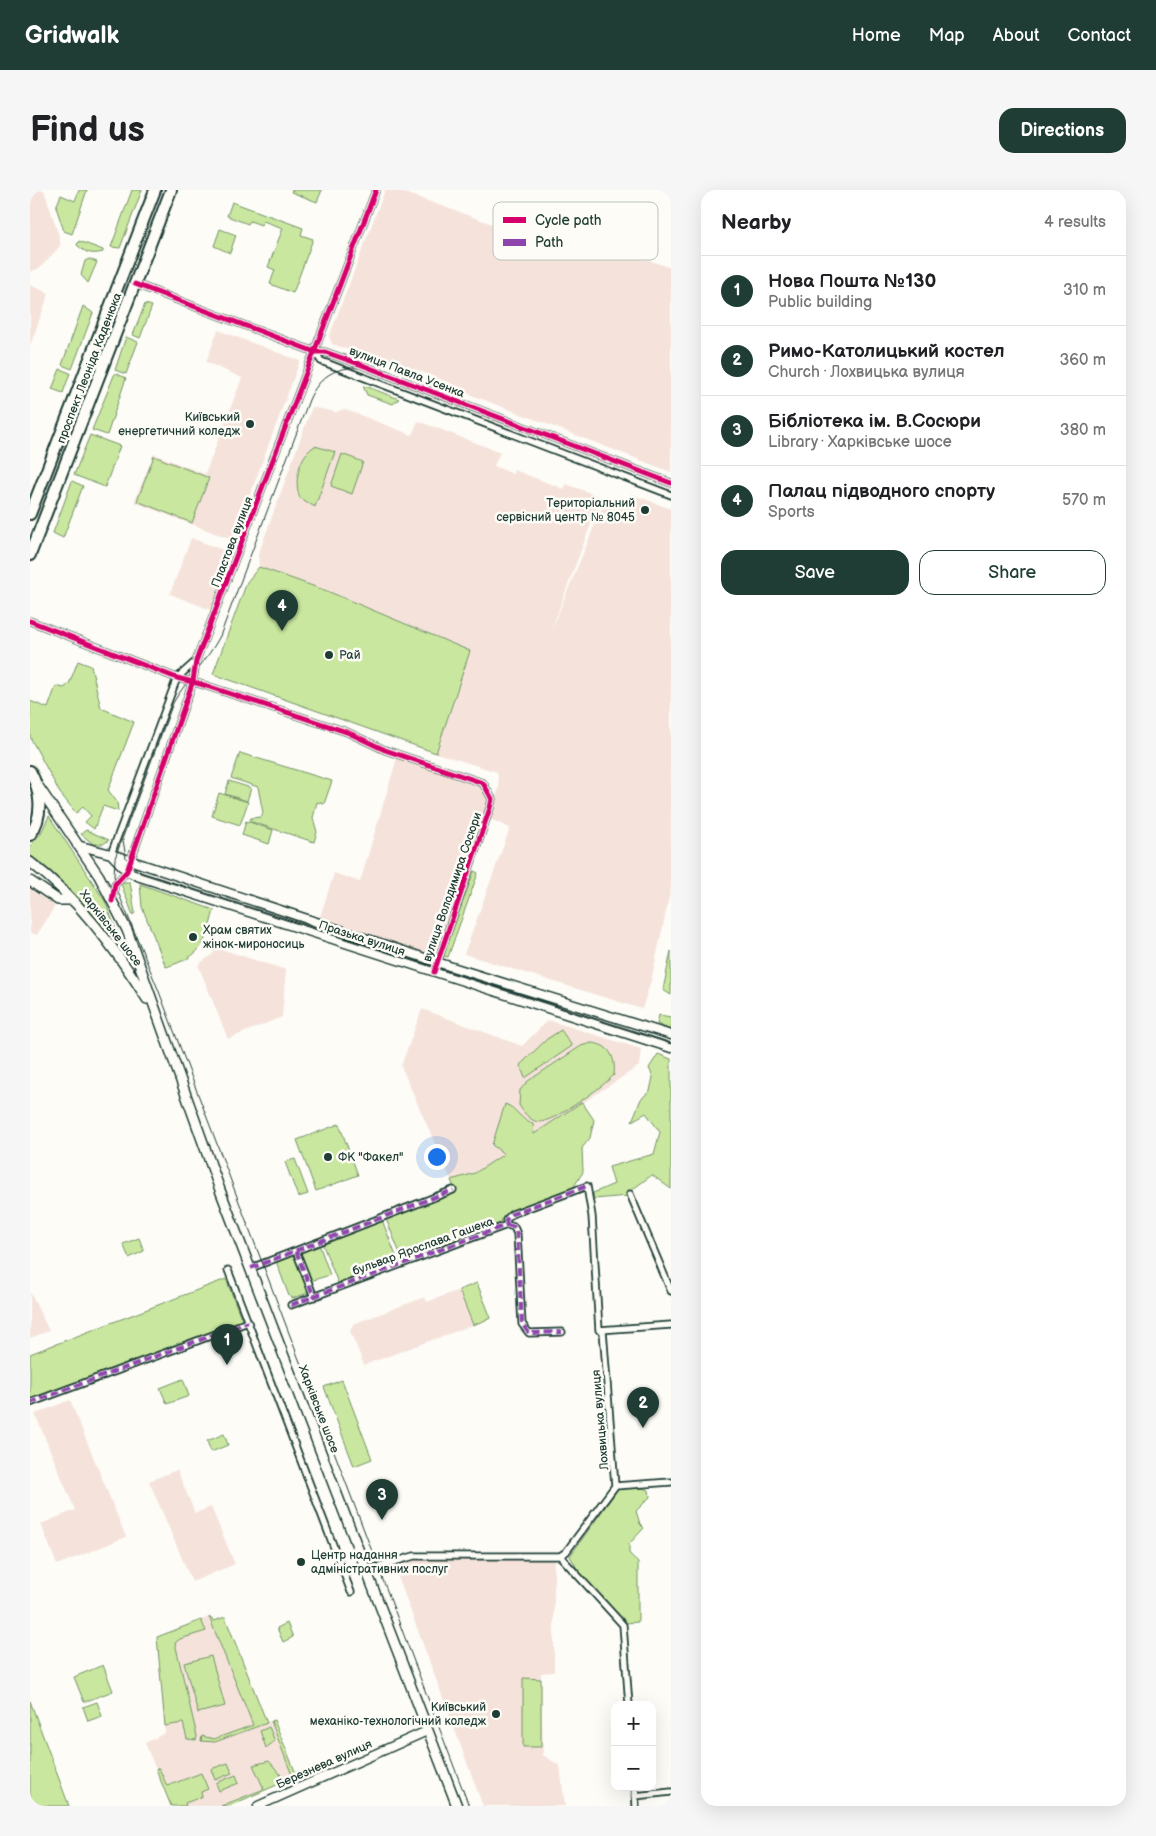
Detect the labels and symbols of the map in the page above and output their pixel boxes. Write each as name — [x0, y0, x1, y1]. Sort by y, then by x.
legend — [493, 202, 658, 260]
text: Cycle path — [535, 212, 602, 229]
text: Path — [535, 234, 563, 251]
street label: проспект Леоніда Каденюка — [54, 291, 125, 446]
street label: вулиця Павла Усенка — [347, 344, 467, 401]
place label: Київський енергетичний коледж — [118, 410, 241, 439]
marker: Київський енергетичний коледж — [244, 418, 256, 430]
street label: Пластова вулиця — [208, 494, 257, 590]
place label: Територіальний сервісний центр № 8045 — [496, 496, 635, 525]
marker: Територіальний сервісний центр № 8045 — [639, 504, 651, 516]
pin: 4 — [266, 590, 298, 631]
place label: Рай — [339, 648, 361, 663]
marker: Рай — [323, 649, 335, 661]
street label: вулиця Володимира Сосюри — [420, 810, 485, 964]
street label: Харківське шосе — [76, 887, 145, 970]
street label: Празька вулиця — [317, 917, 407, 960]
place label: Храм святих жінок-мироносиць — [203, 923, 304, 952]
marker: Храм святих жінок-мироносиць — [187, 931, 199, 943]
your location — [424, 1144, 450, 1170]
place label: ФК "Факел" — [338, 1150, 404, 1165]
marker: ФК "Факел" — [322, 1151, 334, 1163]
street label: бульвар Ярослава Гашека — [351, 1214, 496, 1279]
pin: 1 — [211, 1324, 243, 1365]
street label: Харківське шосе — [295, 1363, 342, 1456]
street label: Лохвицька вулиця — [589, 1369, 612, 1472]
pin: 2 — [627, 1387, 659, 1428]
pin: 3 — [366, 1479, 398, 1520]
place label: Центр надання адміністративних послуг — [311, 1548, 448, 1577]
marker: Центр надання адміністративних послуг — [295, 1556, 307, 1568]
place label: Київський механіко-технологічний коледж — [310, 1700, 487, 1729]
marker: Київський механіко-технологічний коледж — [490, 1708, 502, 1720]
street label: Березнева вулиця — [274, 1736, 375, 1792]

